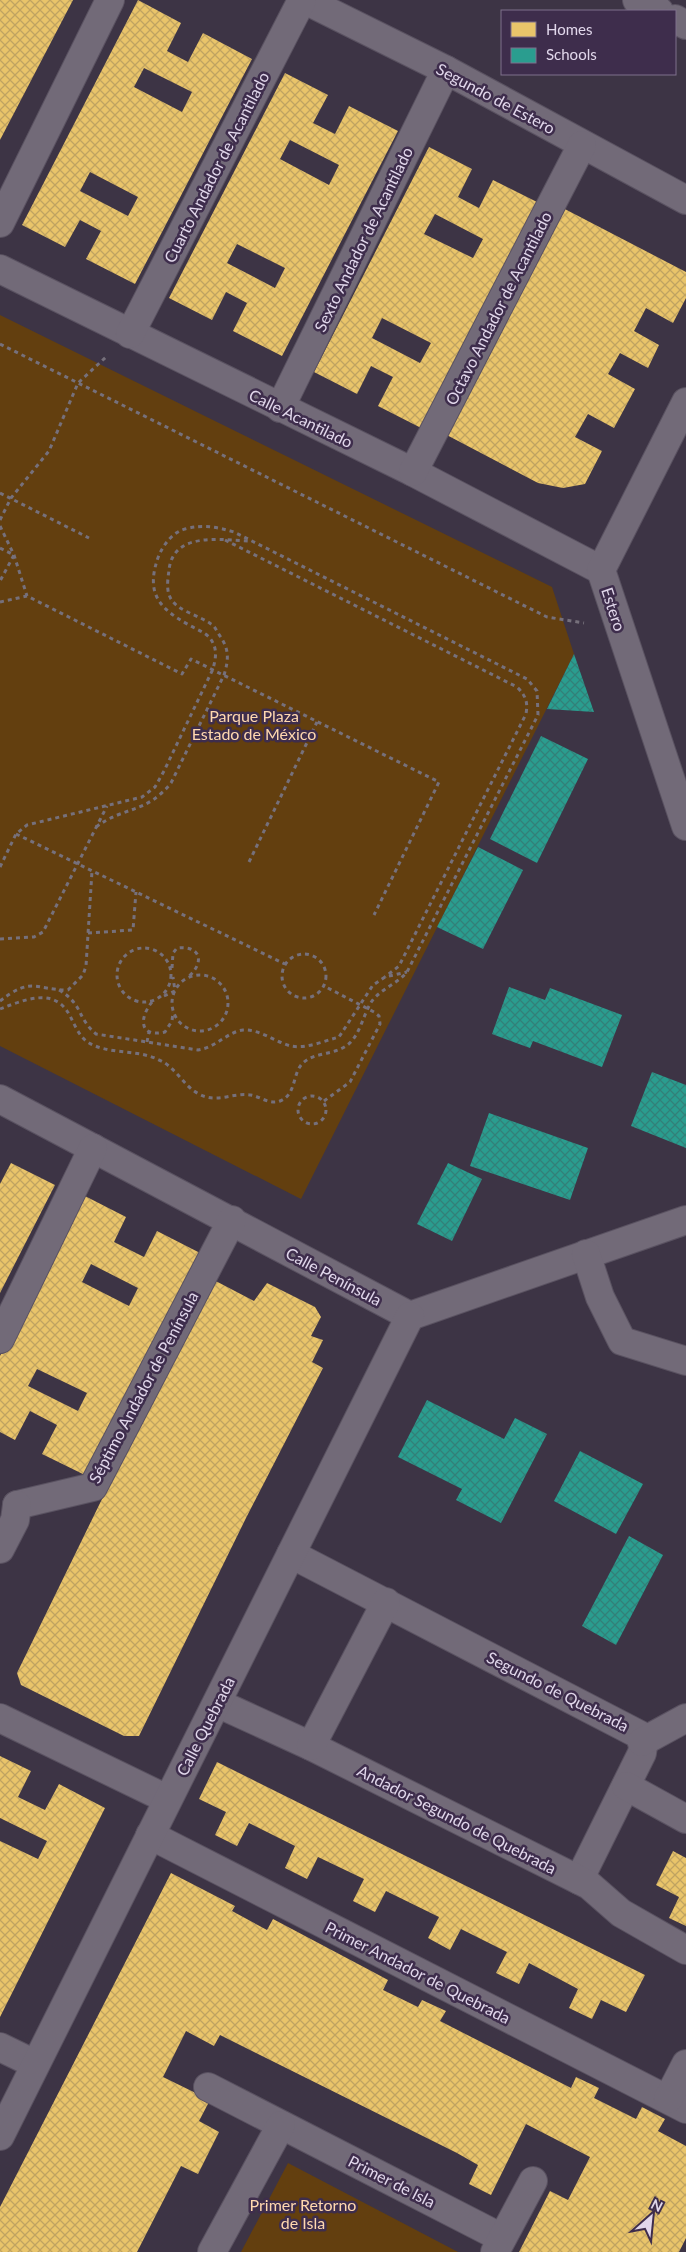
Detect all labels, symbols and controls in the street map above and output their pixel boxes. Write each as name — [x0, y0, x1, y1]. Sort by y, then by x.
legend — [501, 10, 676, 75]
text: Homes — [546, 20, 592, 38]
text: Schools — [546, 45, 597, 63]
street label: Segundo de Estero — [433, 59, 559, 137]
street label: Cuarto Andador de Acantilado — [160, 68, 272, 266]
street label: Sexto Andador de Acantilado — [310, 144, 416, 334]
street label: Octavo Andador de Acantilado — [441, 208, 555, 408]
street label: Calle Acantilado — [246, 385, 356, 451]
street label: Estero — [598, 585, 630, 633]
park label: Parque Plaza Estado de México — [192, 706, 316, 743]
street label: Calle Península — [283, 1243, 385, 1309]
street label: Séptimo Andador de Península — [84, 1288, 202, 1486]
street label: Segundo de Quebrada — [484, 1647, 632, 1735]
street label: Calle Quebrada — [172, 1673, 238, 1779]
street label: Andador Segundo de Quebrada — [354, 1760, 560, 1878]
street label: Primer Andador de Quebrada — [322, 1917, 514, 2027]
street label: Primer de Isla — [345, 2151, 439, 2211]
north arrow — [626, 2192, 676, 2242]
park label: Primer Retorno de Isla — [250, 2195, 356, 2232]
text: N — [648, 2195, 666, 2215]

